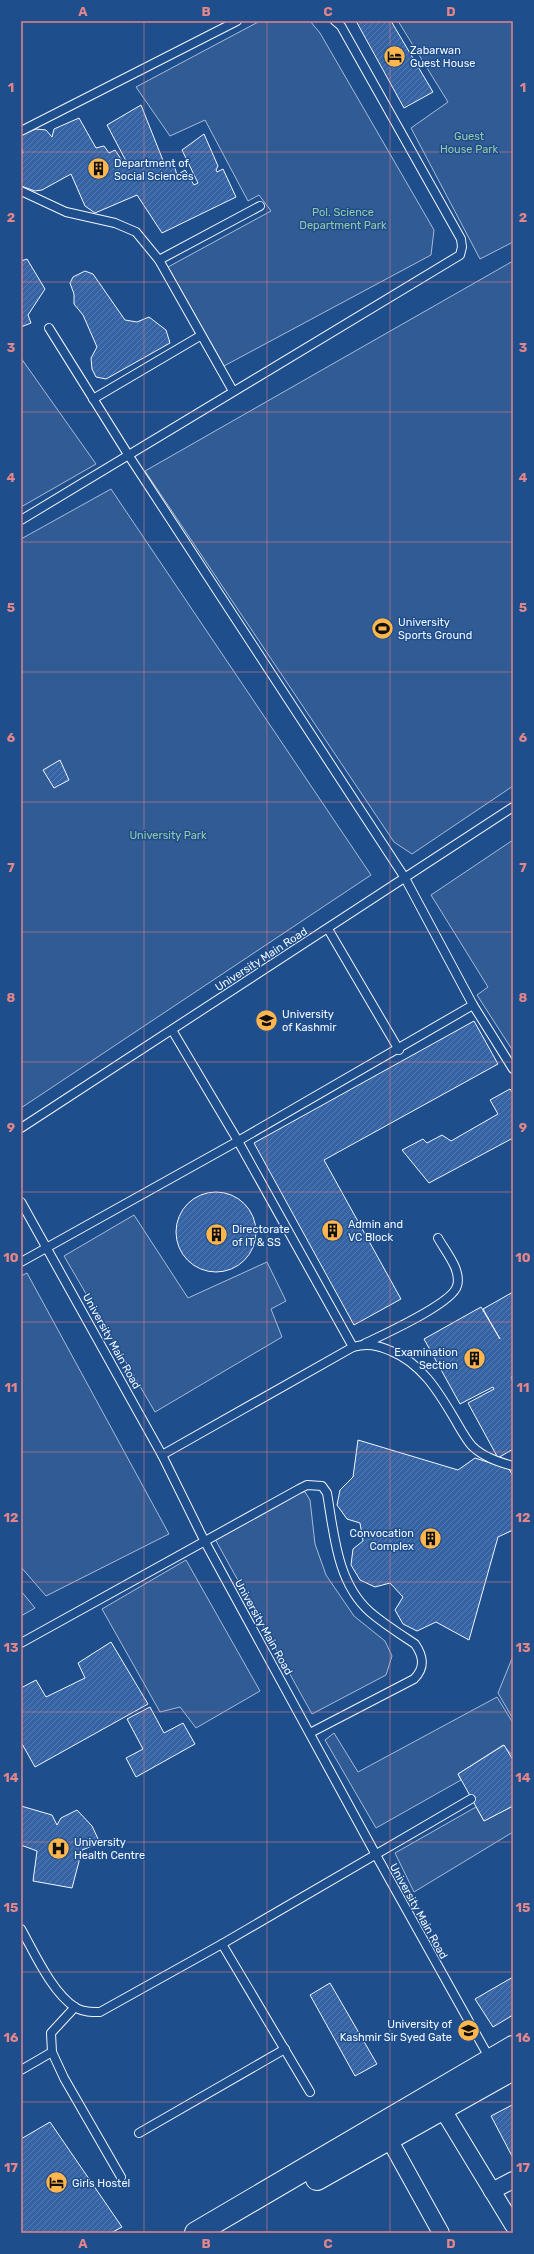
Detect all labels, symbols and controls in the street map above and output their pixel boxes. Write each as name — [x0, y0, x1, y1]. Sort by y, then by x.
text: A — [78, 4, 88, 19]
text: B — [201, 4, 211, 19]
text: C — [323, 4, 333, 19]
text: D — [446, 4, 456, 19]
hotel icon: Zabarwan Guest House — [381, 43, 407, 69]
place label: Zabarwan Guest House — [410, 44, 475, 70]
text: 1 — [8, 80, 14, 95]
text: 1 — [520, 80, 526, 95]
park label: Guest House Park — [440, 130, 498, 156]
building icon: Department of Social Sciences — [85, 156, 111, 182]
place label: Department of Social Sciences — [114, 157, 194, 183]
park label: Pol. Science Department Park — [299, 206, 387, 232]
text: 2 — [7, 210, 15, 225]
text: 2 — [519, 210, 527, 225]
text: 3 — [7, 340, 16, 355]
text: 3 — [519, 340, 528, 355]
text: 4 — [7, 470, 16, 485]
text: 4 — [519, 470, 528, 485]
text: 5 — [7, 600, 15, 615]
text: 5 — [519, 600, 527, 615]
sports icon: University Sports Ground — [369, 615, 395, 641]
place label: University Sports Ground — [398, 616, 472, 642]
text: 6 — [7, 730, 16, 745]
text: 6 — [519, 730, 528, 745]
park label: University Park — [129, 829, 207, 842]
text: 7 — [7, 860, 15, 875]
text: 7 — [519, 860, 527, 875]
street label: University Main Road — [213, 925, 310, 994]
text: 8 — [7, 990, 16, 1005]
text: 8 — [519, 990, 528, 1005]
school or university icon: University of Kashmir — [254, 1007, 280, 1033]
place label: University of Kashmir — [282, 1008, 337, 1034]
text: 9 — [7, 1120, 15, 1135]
text: 9 — [519, 1120, 527, 1135]
building icon: Admin and VC Block — [319, 1217, 345, 1243]
place label: Admin and VC Block — [348, 1218, 403, 1244]
building icon: Directorate of IT & SS — [203, 1222, 229, 1248]
place label: Directorate of IT & SS — [232, 1223, 290, 1249]
text: 10 — [3, 1250, 19, 1265]
text: 10 — [515, 1250, 531, 1265]
street label: University Main Road — [80, 1291, 143, 1391]
building icon: Examination Section — [461, 1345, 487, 1371]
place label: Examination Section — [394, 1346, 458, 1372]
text: 11 — [5, 1380, 17, 1395]
text: 11 — [517, 1380, 529, 1395]
text: 12 — [4, 1510, 18, 1525]
text: 12 — [516, 1510, 530, 1525]
building icon: Convocation Complex — [417, 1526, 443, 1552]
place label: Convocation Complex — [350, 1527, 414, 1553]
street label: University Main Road — [232, 1577, 295, 1677]
text: 13 — [3, 1640, 19, 1655]
text: 13 — [515, 1640, 531, 1655]
text: 14 — [3, 1770, 19, 1785]
text: 14 — [515, 1770, 531, 1785]
hospital icon: University Health Centre — [45, 1835, 71, 1861]
place label: University Health Centre — [74, 1836, 145, 1862]
street label: University Main Road — [387, 1861, 450, 1961]
text: 15 — [4, 1900, 18, 1915]
text: 15 — [516, 1900, 530, 1915]
school or university icon: University of Kashmir Sir Syed Gate — [455, 2017, 481, 2043]
place label: University of Kashmir Sir Syed Gate — [340, 2018, 453, 2044]
text: 16 — [4, 2030, 19, 2045]
text: 16 — [516, 2030, 531, 2045]
text: 17 — [4, 2160, 19, 2175]
text: 17 — [516, 2160, 531, 2175]
hotel icon: Girls Hostel — [43, 2170, 69, 2196]
place label: Girls Hostel — [72, 2177, 130, 2190]
text: A — [78, 2236, 88, 2251]
text: B — [201, 2236, 211, 2251]
text: C — [323, 2236, 333, 2251]
text: D — [446, 2236, 456, 2251]

